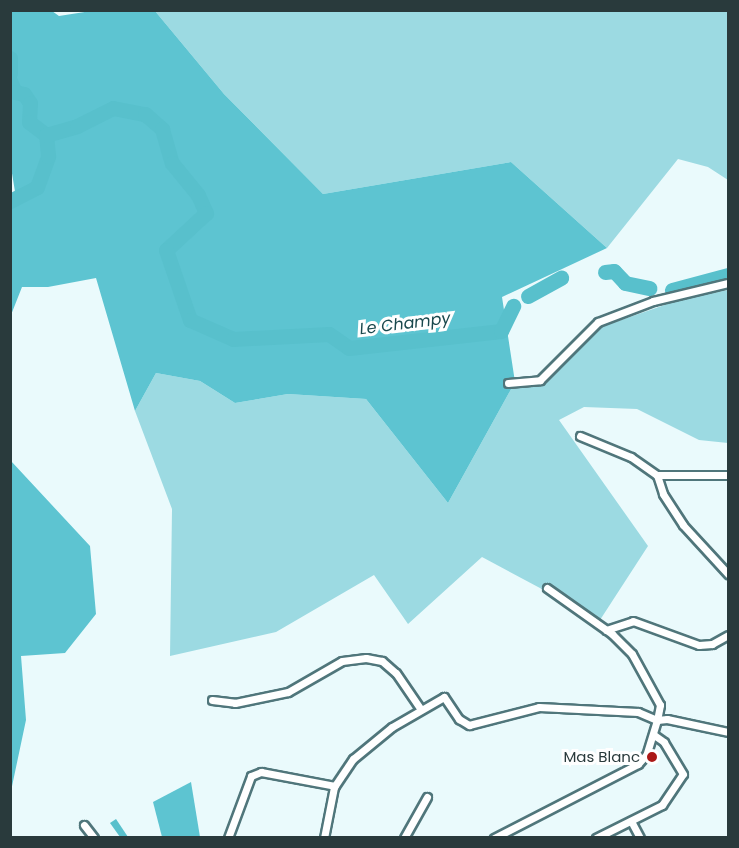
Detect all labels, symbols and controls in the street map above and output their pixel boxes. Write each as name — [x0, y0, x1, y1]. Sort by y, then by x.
water label: Le Champy — [359, 309, 451, 339]
place label: Mas Blanc — [563, 748, 640, 766]
marker: Mas Blanc — [645, 750, 659, 764]

